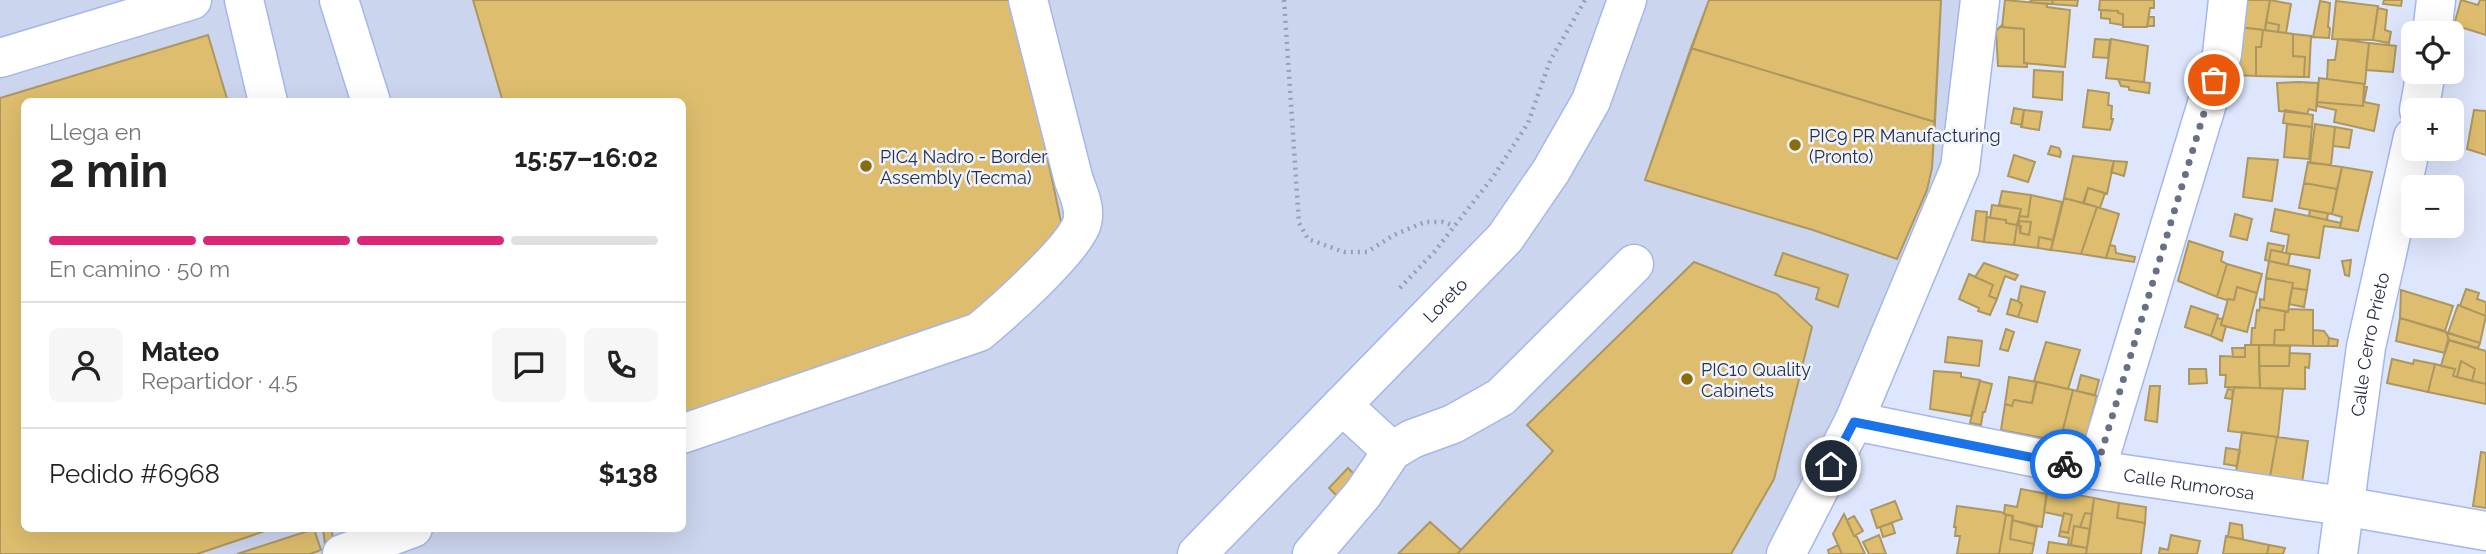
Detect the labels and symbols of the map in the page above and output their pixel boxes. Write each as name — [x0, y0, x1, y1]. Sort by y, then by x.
pin — [2184, 50, 2244, 110]
place label: PIC9 PR Manufacturing (Pronto) — [1809, 125, 2001, 167]
marker: PIC9 PR Manufacturing (Pronto) — [1787, 137, 1803, 153]
place label: PIC4 Nadro - Border Assembly (Tecma) — [880, 146, 1048, 188]
marker: PIC4 Nadro - Border Assembly (Tecma) — [858, 158, 874, 174]
street label: Calle Cerro Prieto — [2346, 270, 2393, 418]
street label: Loreto — [1418, 273, 1471, 326]
place label: PIC10 Quality Cabinets — [1701, 359, 1811, 401]
marker: PIC10 Quality Cabinets — [1679, 371, 1695, 387]
courier — [2030, 429, 2100, 499]
pin — [1801, 436, 1861, 496]
street label: Calle Rumorosa — [2122, 464, 2256, 503]

